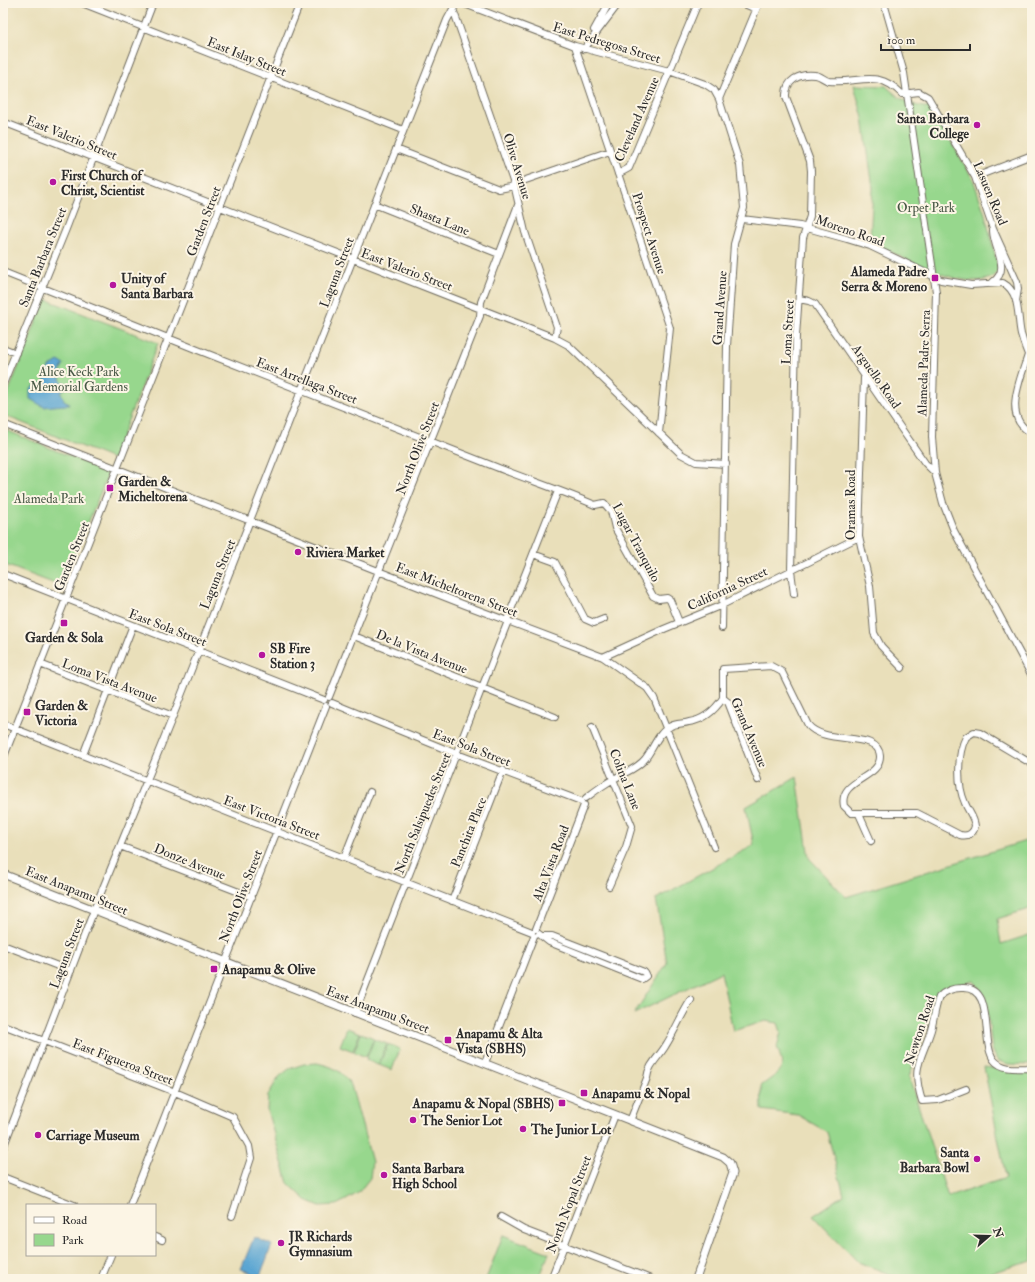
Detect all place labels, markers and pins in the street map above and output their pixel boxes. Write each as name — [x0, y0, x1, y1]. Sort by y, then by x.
place label: Santa Barbara College — [897, 111, 970, 143]
marker: Santa Barbara College — [972, 120, 982, 130]
place label: First Church of Christ, Scientist — [61, 168, 145, 199]
marker: First Church of Christ, Scientist — [48, 177, 58, 187]
place label: Alameda Padre Serra & Moreno — [841, 264, 928, 295]
place label: Unity of Santa Barbara — [121, 271, 194, 302]
marker: Alameda Padre Serra & Moreno — [930, 273, 940, 283]
marker: Unity of Santa Barbara — [108, 280, 118, 290]
place label: Garden & Micheltorena — [117, 474, 188, 505]
marker: Garden & Micheltorena — [105, 483, 115, 493]
place label: Riviera Market — [306, 545, 385, 561]
marker: Riviera Market — [293, 547, 303, 557]
marker: Garden & Sola — [59, 618, 69, 628]
place label: Garden & Sola — [25, 630, 104, 646]
place label: SB Fire Station 3 — [270, 641, 315, 672]
marker: SB Fire Station 3 — [257, 650, 267, 660]
place label: Garden & Victoria — [34, 698, 88, 729]
marker: Garden & Victoria — [22, 707, 32, 717]
place label: Anapamu & Olive — [221, 962, 316, 979]
marker: Anapamu & Olive — [209, 964, 219, 974]
place label: Anapamu & Alta Vista (SBHS) — [455, 1026, 543, 1057]
marker: Anapamu & Alta Vista (SBHS) — [443, 1035, 453, 1045]
place label: Anapamu & Nopal — [591, 1086, 691, 1103]
marker: Anapamu & Nopal — [579, 1088, 589, 1098]
place label: Anapamu & Nopal (SBHS) — [412, 1096, 554, 1113]
marker: Anapamu & Nopal (SBHS) — [557, 1098, 567, 1108]
place label: The Senior Lot — [420, 1113, 503, 1129]
marker: The Senior Lot — [408, 1115, 418, 1125]
place label: The Junior Lot — [530, 1122, 612, 1139]
marker: The Junior Lot — [518, 1124, 528, 1134]
place label: Carriage Museum — [46, 1128, 141, 1145]
marker: Carriage Museum — [33, 1130, 43, 1140]
place label: Santa Barbara Bowl — [900, 1145, 970, 1176]
marker: Santa Barbara Bowl — [972, 1154, 982, 1164]
place label: Santa Barbara High School — [392, 1161, 465, 1193]
marker: Santa Barbara High School — [379, 1170, 389, 1180]
place label: JR Richards Gymnasium — [288, 1229, 353, 1261]
marker: JR Richards Gymnasium — [276, 1238, 286, 1248]

